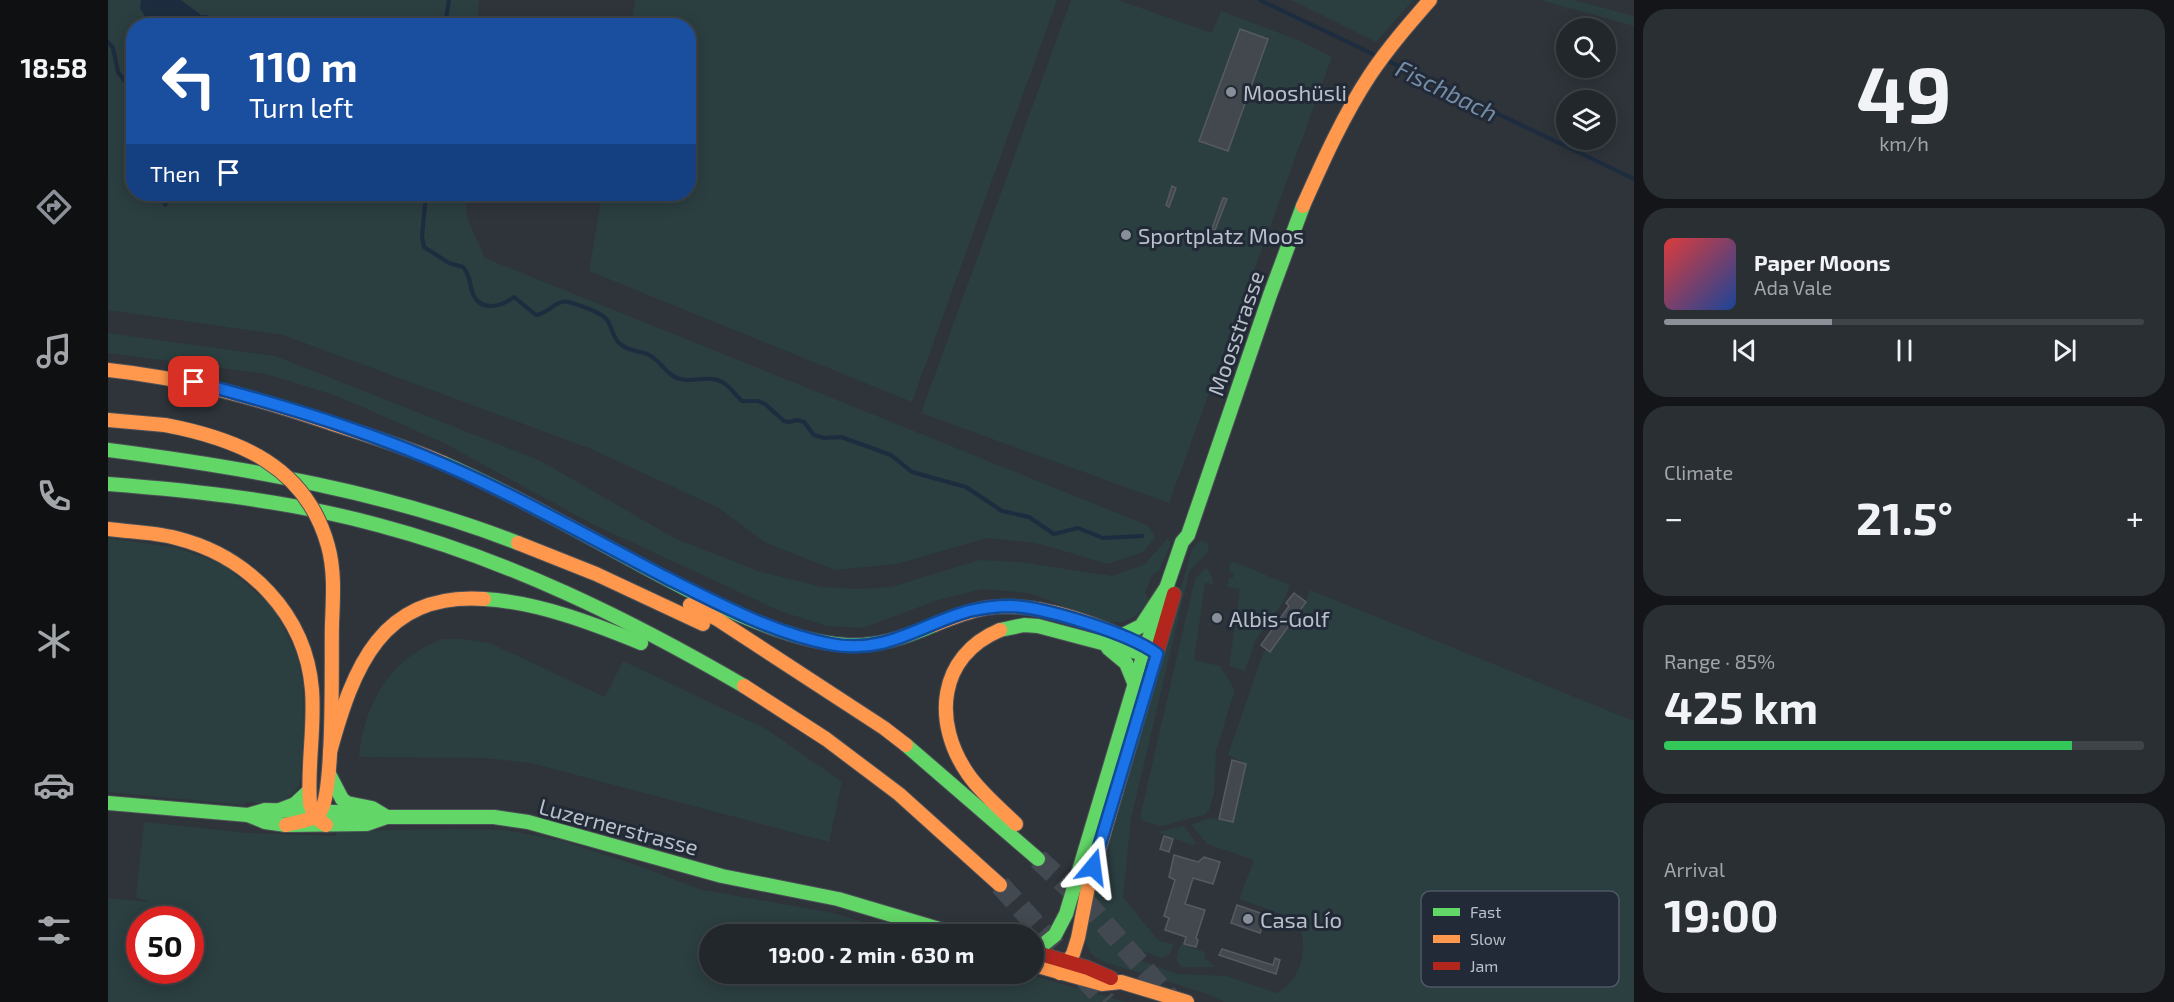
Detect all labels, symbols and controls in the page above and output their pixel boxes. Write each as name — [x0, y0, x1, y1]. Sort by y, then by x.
map controls — [1556, 18, 1616, 150]
button: search — [1556, 18, 1616, 78]
text: 110 m — [249, 40, 358, 90]
icon: left — [150, 42, 228, 120]
text: 49 — [1856, 45, 1952, 139]
text: 18:58 — [20, 51, 88, 83]
water label: Fischbach — [1391, 53, 1503, 127]
place label: Mooshüsli — [1243, 79, 1347, 105]
marker: Mooshüsli — [1224, 85, 1238, 99]
button: layers — [1556, 90, 1616, 150]
text: Turn left — [249, 91, 353, 123]
text: km/h — [1879, 131, 1929, 155]
icon: arrive — [212, 156, 245, 189]
text: Then — [150, 160, 200, 186]
icon: directions — [33, 186, 75, 228]
place label: Sportplatz Moos — [1138, 222, 1304, 248]
marker: Sportplatz Moos — [1119, 228, 1133, 242]
text: Paper Moons — [1754, 249, 1890, 275]
street label: Moosstrasse — [1202, 267, 1268, 399]
text: Ada Vale — [1754, 275, 1832, 299]
icon: music — [33, 330, 75, 372]
icon: previous — [1728, 334, 1761, 367]
icon: pause — [1888, 334, 1921, 367]
icon: next — [2048, 334, 2081, 367]
pin — [168, 356, 219, 407]
icon: arrive — [177, 365, 210, 398]
text: Climate — [1664, 460, 1733, 484]
icon: phone — [33, 475, 75, 517]
text: 21.5° — [1856, 490, 1953, 544]
text: − — [1664, 497, 1683, 537]
text: + — [2126, 497, 2144, 537]
place label: Albis-Golf — [1229, 605, 1330, 631]
marker: Albis-Golf — [1210, 611, 1224, 625]
icon: climate — [33, 620, 75, 662]
text: Range · 85% — [1664, 649, 1775, 673]
text: 425 km — [1664, 679, 1818, 733]
icon: car — [33, 764, 75, 806]
street label: Luzernerstrasse — [537, 792, 701, 860]
position arrow — [1061, 835, 1125, 899]
text: Arrival — [1664, 857, 1725, 881]
text: 19:00 — [1664, 887, 1778, 941]
legend — [1421, 891, 1619, 987]
text: Fast — [1470, 902, 1501, 921]
speed limit sign: 50 — [126, 906, 204, 984]
place label: Casa Lío — [1260, 906, 1342, 932]
icon: filters — [33, 909, 75, 951]
marker: Casa Lío — [1241, 912, 1255, 926]
text: Slow — [1470, 929, 1506, 948]
text: 19:00 · 2 min · 630 m — [769, 941, 974, 967]
text: Jam — [1470, 956, 1498, 975]

